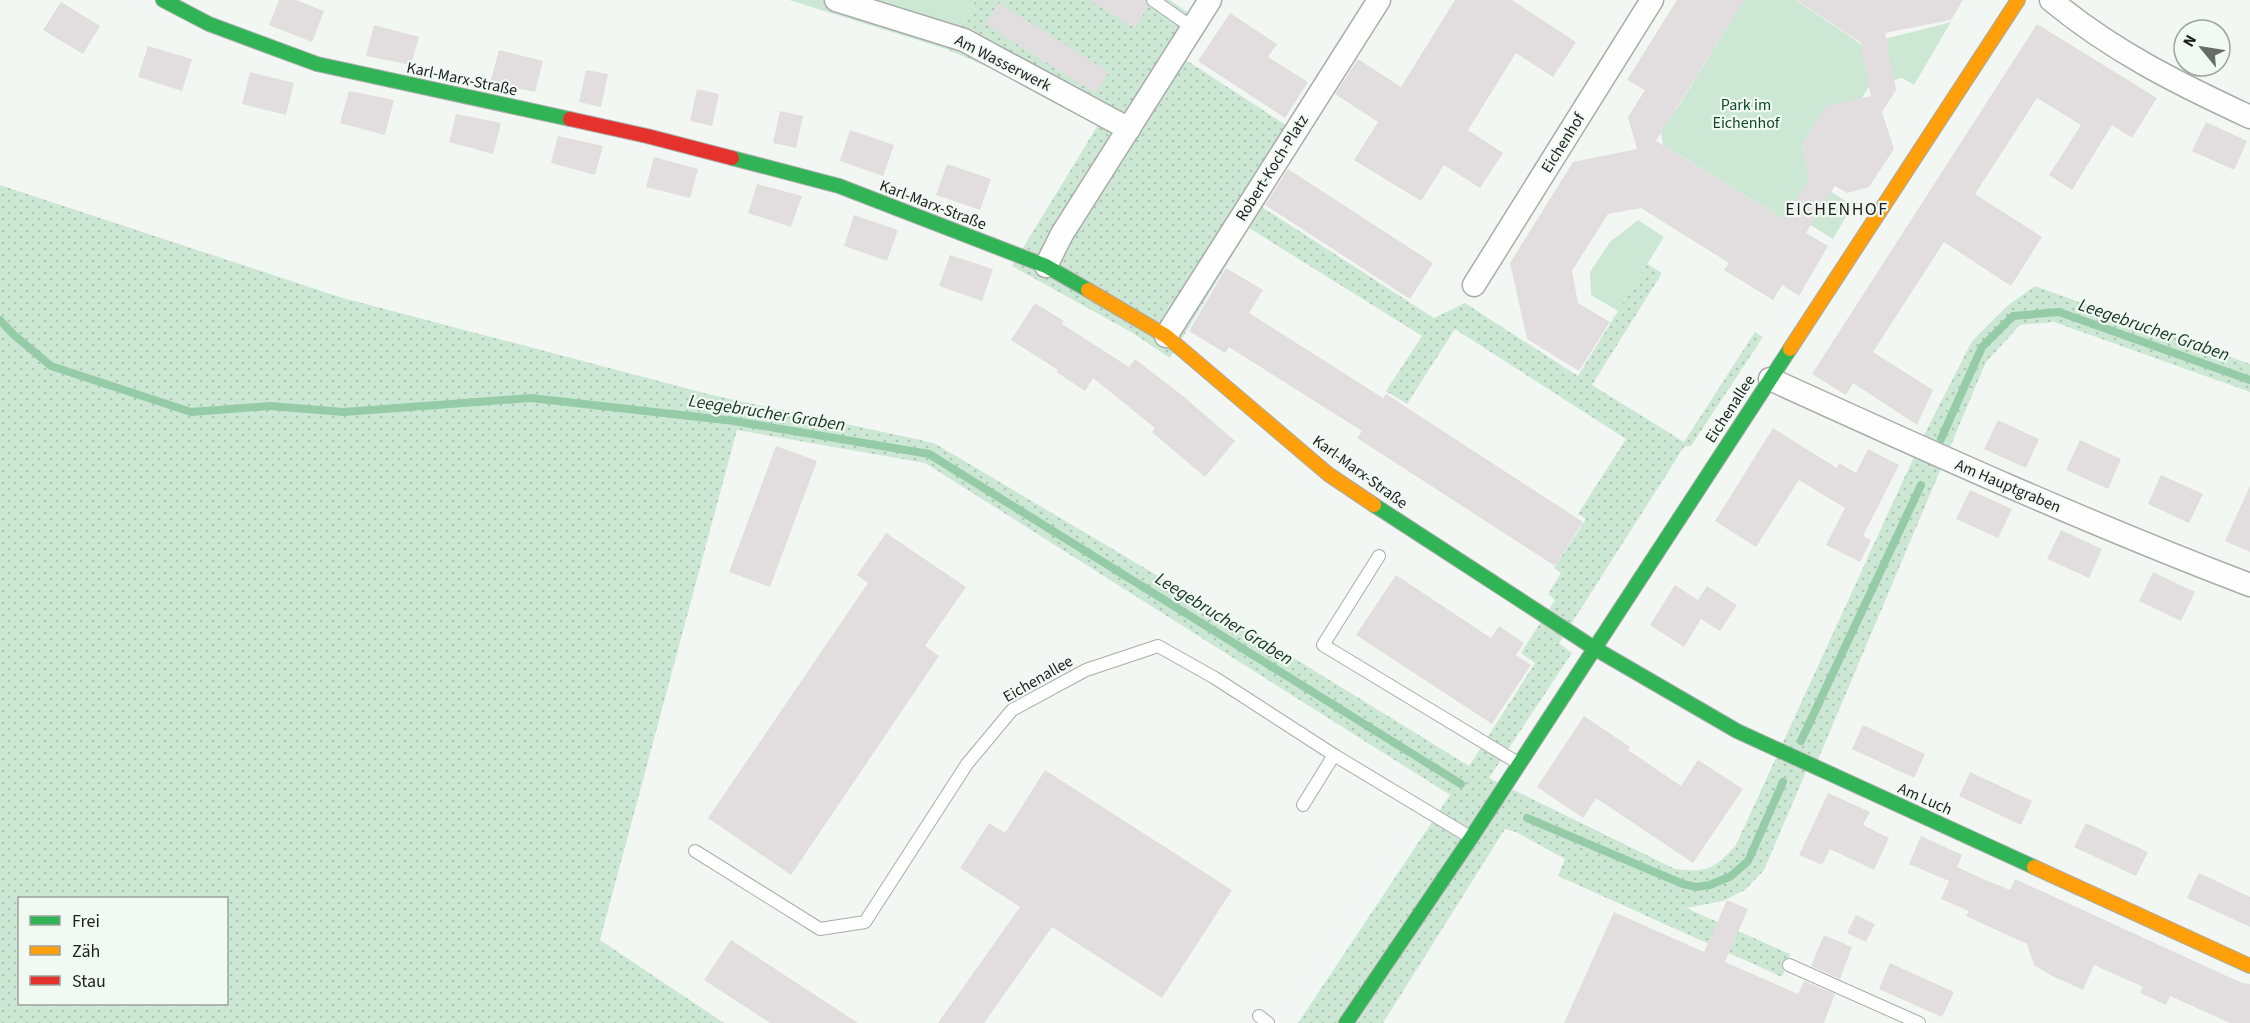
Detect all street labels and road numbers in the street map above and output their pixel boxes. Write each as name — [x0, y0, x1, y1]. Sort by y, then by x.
street label: Am Wasserwerk — [951, 29, 1055, 97]
street label: Karl-Marx-Straße — [405, 57, 519, 101]
street label: Eichenhof — [1536, 108, 1591, 177]
street label: Robert-Koch-Platz — [1230, 110, 1314, 226]
street label: Karl-Marx-Straße — [876, 175, 990, 235]
street label: Eichenallee — [1700, 371, 1760, 447]
street label: Karl-Marx-Straße — [1308, 430, 1412, 514]
street label: Am Hauptgraben — [1952, 454, 2064, 518]
street label: Eichenallee — [999, 650, 1077, 708]
street label: Am Luch — [1894, 777, 1956, 821]

